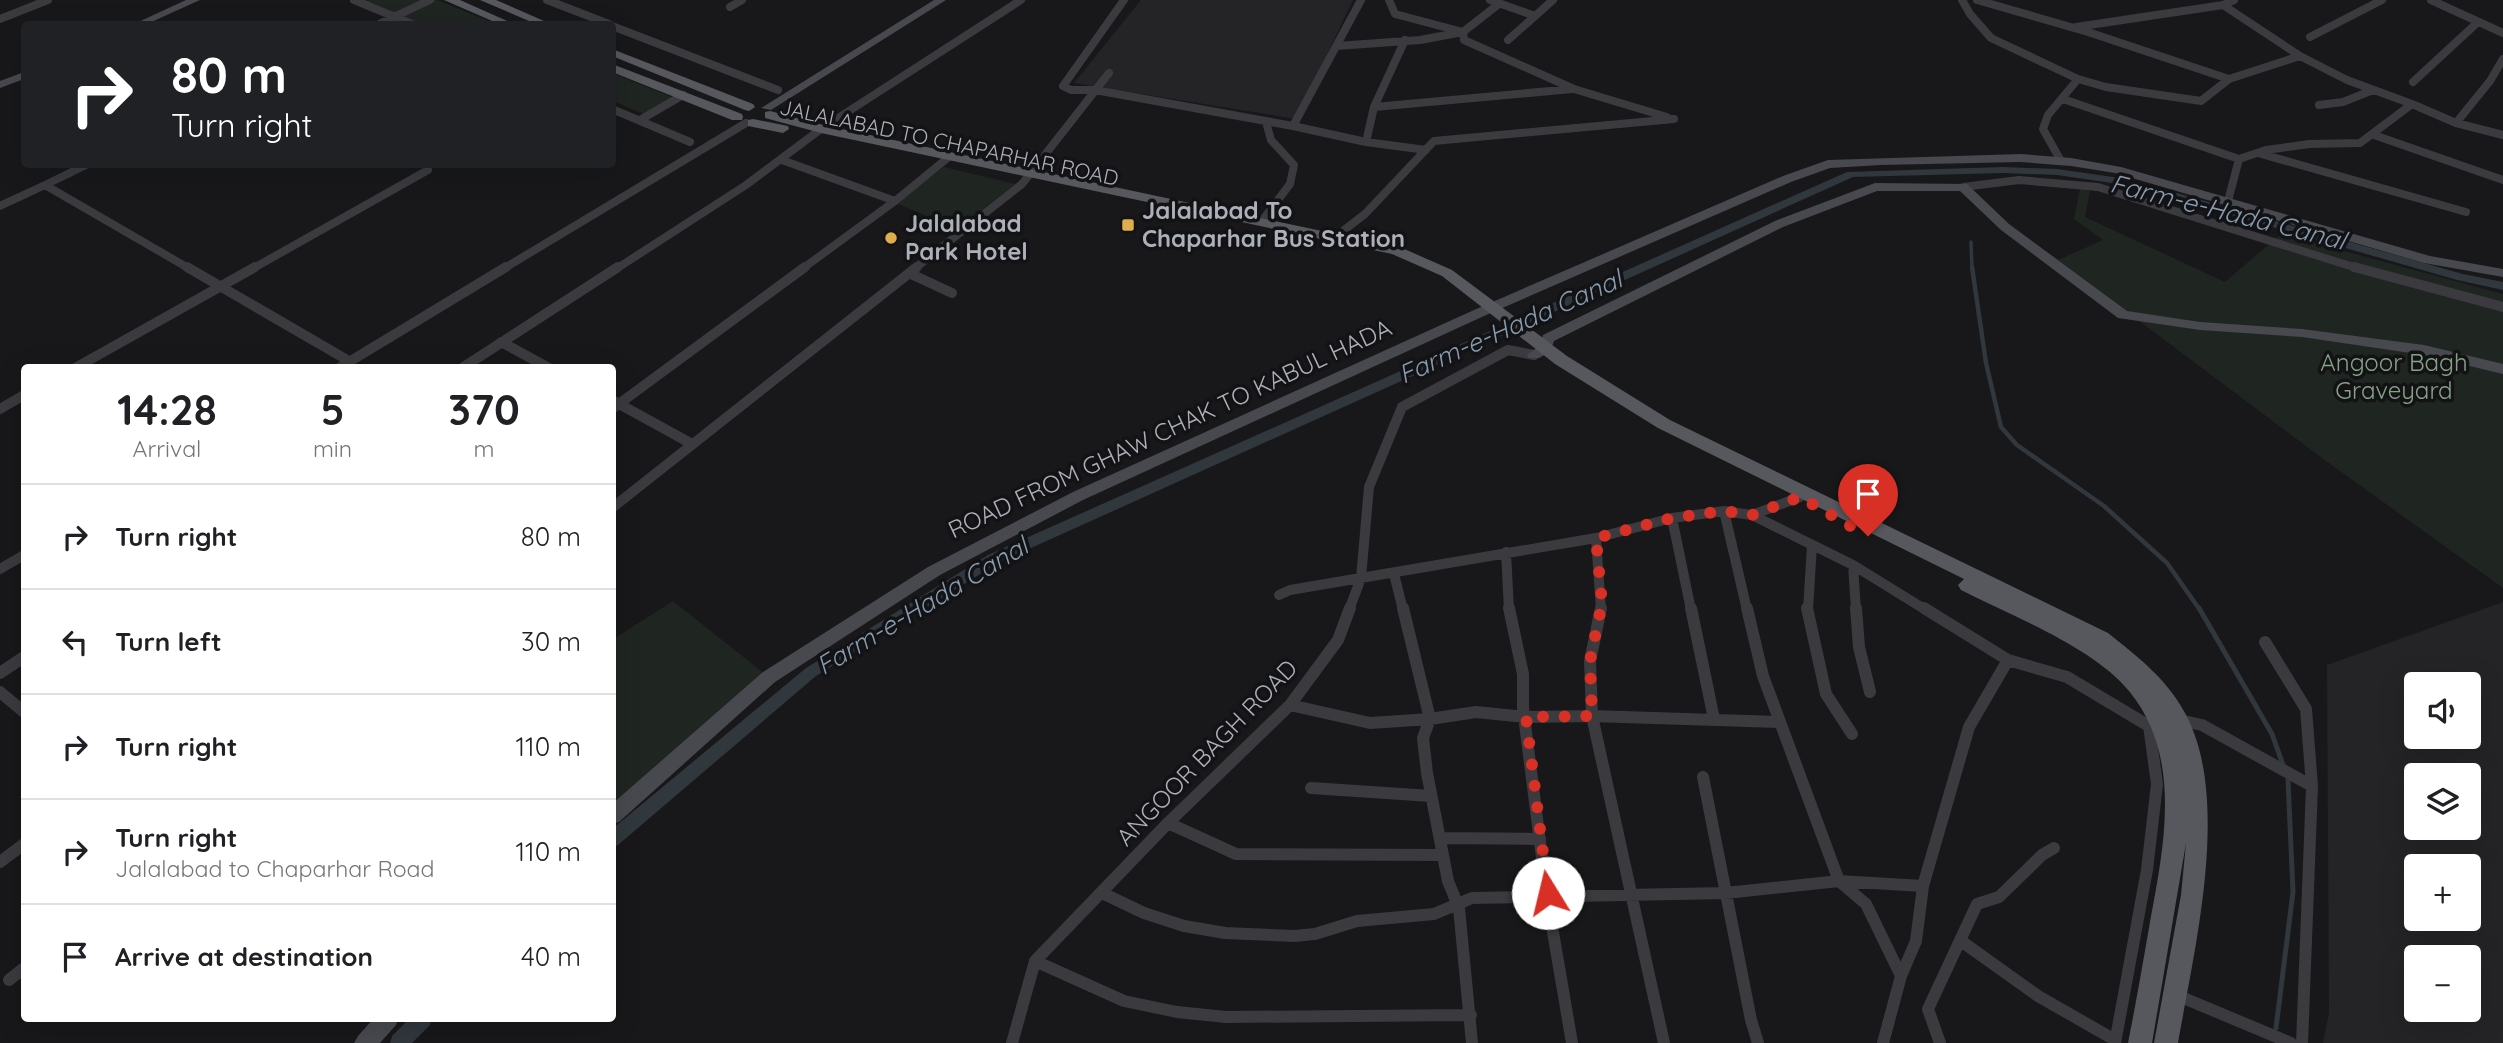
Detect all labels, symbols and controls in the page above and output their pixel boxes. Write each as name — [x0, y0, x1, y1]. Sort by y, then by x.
text: 80 m — [171, 44, 287, 105]
icon: right — [56, 49, 147, 140]
street label: JALALABAD TO CHAPARHAR ROAD — [777, 93, 1121, 191]
text: Turn right — [171, 105, 312, 145]
water label: Farm-e-Hada Canal — [2107, 166, 2352, 257]
place label: Jalalabad To Chaparhar Bus Station — [1142, 195, 1405, 253]
place label: Jalalabad Park Hotel — [905, 208, 1028, 266]
marker: Jalalabad To Chaparhar Bus Station — [1120, 217, 1136, 233]
marker: Jalalabad Park Hotel — [883, 230, 899, 246]
water label: Farm-e-Hada Canal — [1393, 261, 1629, 391]
street label: ROAD FROM GHAW CHAK TO KABUL HADA — [943, 312, 1396, 544]
park label: Angoor Bagh Graveyard — [2320, 347, 2468, 405]
text: 14:28 — [117, 383, 217, 436]
text: 5 — [320, 383, 345, 436]
text: 370 — [448, 383, 520, 436]
text: Arrival — [133, 434, 201, 463]
text: min — [313, 434, 352, 463]
text: m — [474, 434, 495, 463]
pin — [1838, 464, 1898, 536]
icon: arrive — [1849, 475, 1887, 513]
icon: right — [56, 518, 94, 556]
text: Turn right — [115, 520, 237, 553]
text: 80 m — [521, 520, 581, 553]
water label: Farm-e-Hada Canal — [810, 528, 1036, 682]
icon: left — [56, 623, 94, 661]
text: Turn left — [115, 625, 222, 658]
text: 30 m — [521, 625, 581, 658]
street label: ANGOOR BAGH ROAD — [1110, 653, 1303, 852]
map controls — [2404, 672, 2481, 1022]
button: sound — [2404, 672, 2481, 749]
icon: right — [56, 728, 94, 766]
text: Turn right — [115, 730, 237, 763]
text: 110 m — [515, 730, 581, 763]
button: layers — [2404, 763, 2481, 840]
text: Turn right — [115, 821, 237, 854]
icon: right — [56, 833, 94, 871]
text: 110 m — [515, 835, 581, 868]
text: Jalalabad to Chaparhar Road — [115, 854, 434, 883]
button: + — [2404, 854, 2481, 931]
position arrow — [1511, 856, 1585, 930]
icon: arrive — [56, 938, 94, 976]
text: Arrive at destination — [115, 940, 373, 973]
text: 40 m — [521, 940, 581, 973]
button: − — [2404, 945, 2481, 1022]

